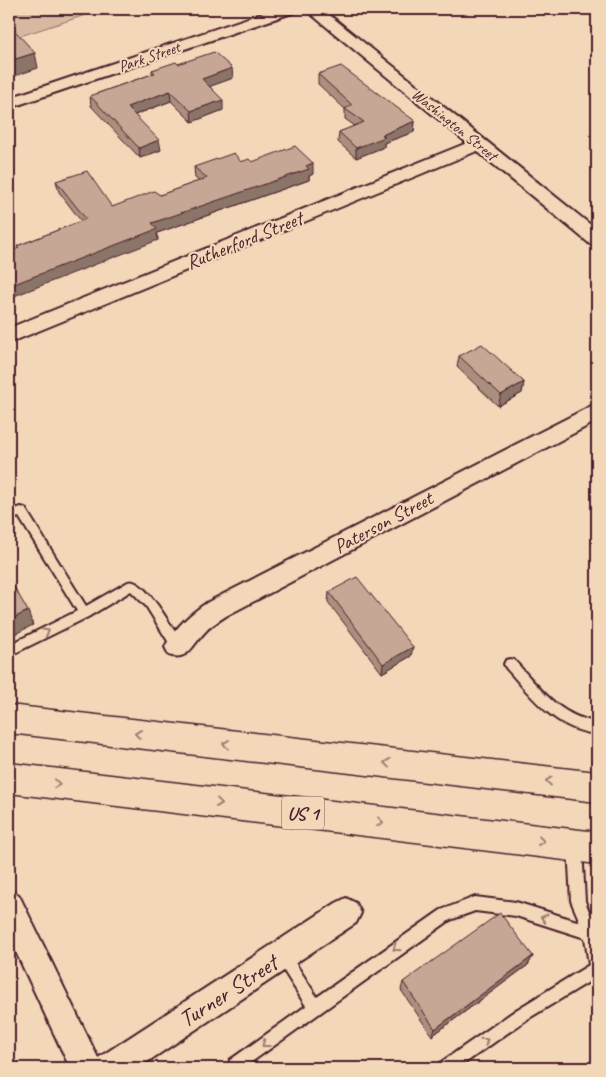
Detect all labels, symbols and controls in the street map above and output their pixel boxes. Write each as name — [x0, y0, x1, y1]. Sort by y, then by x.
street label: Park Street — [116, 37, 184, 77]
street label: Washington Street — [408, 84, 503, 167]
street label: Rutherford Street — [182, 205, 309, 275]
street label: Paterson Street — [330, 485, 439, 559]
one-way arrow — [41, 628, 50, 638]
one-way arrow — [133, 729, 141, 740]
one-way arrow — [222, 739, 230, 750]
one-way arrow — [383, 758, 391, 769]
one-way arrow — [545, 776, 553, 787]
one-way arrow — [53, 778, 61, 789]
road number: US 1 — [282, 796, 324, 830]
one-way arrow — [215, 797, 223, 808]
one-way arrow — [376, 816, 384, 827]
one-way arrow — [538, 835, 546, 846]
one-way arrow — [541, 914, 549, 924]
one-way arrow — [393, 943, 402, 951]
street label: Turner Street — [173, 946, 286, 1034]
one-way arrow — [480, 1038, 489, 1047]
one-way arrow — [262, 1039, 271, 1047]

